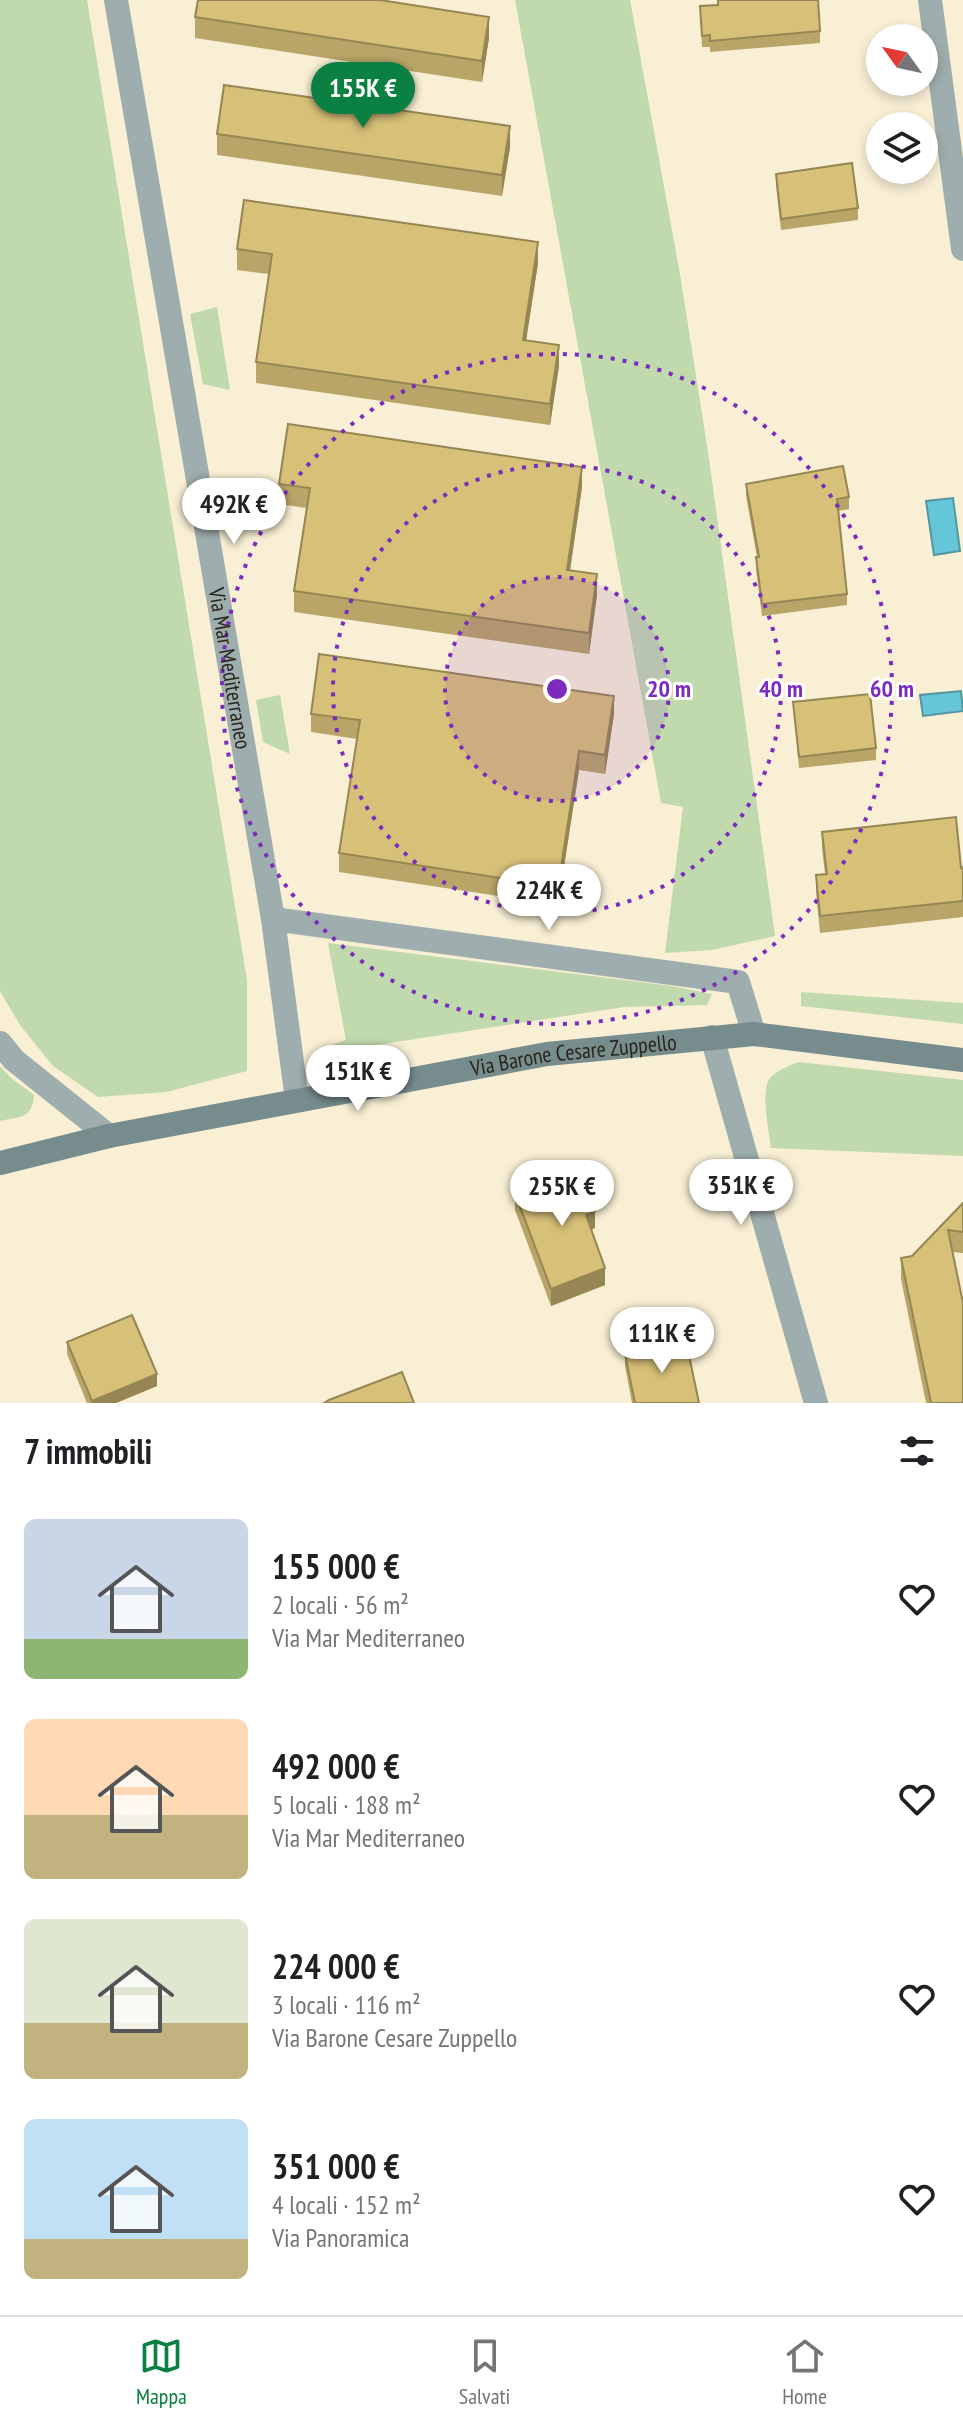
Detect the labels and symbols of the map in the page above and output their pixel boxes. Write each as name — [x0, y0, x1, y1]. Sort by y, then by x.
north arrow — [866, 24, 938, 96]
pin: 155K € — [298, 62, 428, 130]
pin: 492K € — [169, 478, 299, 546]
street label: Via Mar Mediterraneo — [202, 584, 258, 751]
text: 20 m — [647, 673, 691, 704]
text: 40 m — [759, 673, 803, 704]
text: 60 m — [870, 673, 914, 704]
centre of rings — [543, 675, 571, 703]
pin: 224K € — [484, 864, 614, 932]
street label: Via Barone Cesare Zuppello — [467, 1028, 678, 1082]
pin: 151K € — [293, 1045, 423, 1113]
pin: 351K € — [676, 1159, 806, 1227]
pin: 255K € — [497, 1160, 627, 1228]
pin: 111K € — [597, 1307, 727, 1375]

